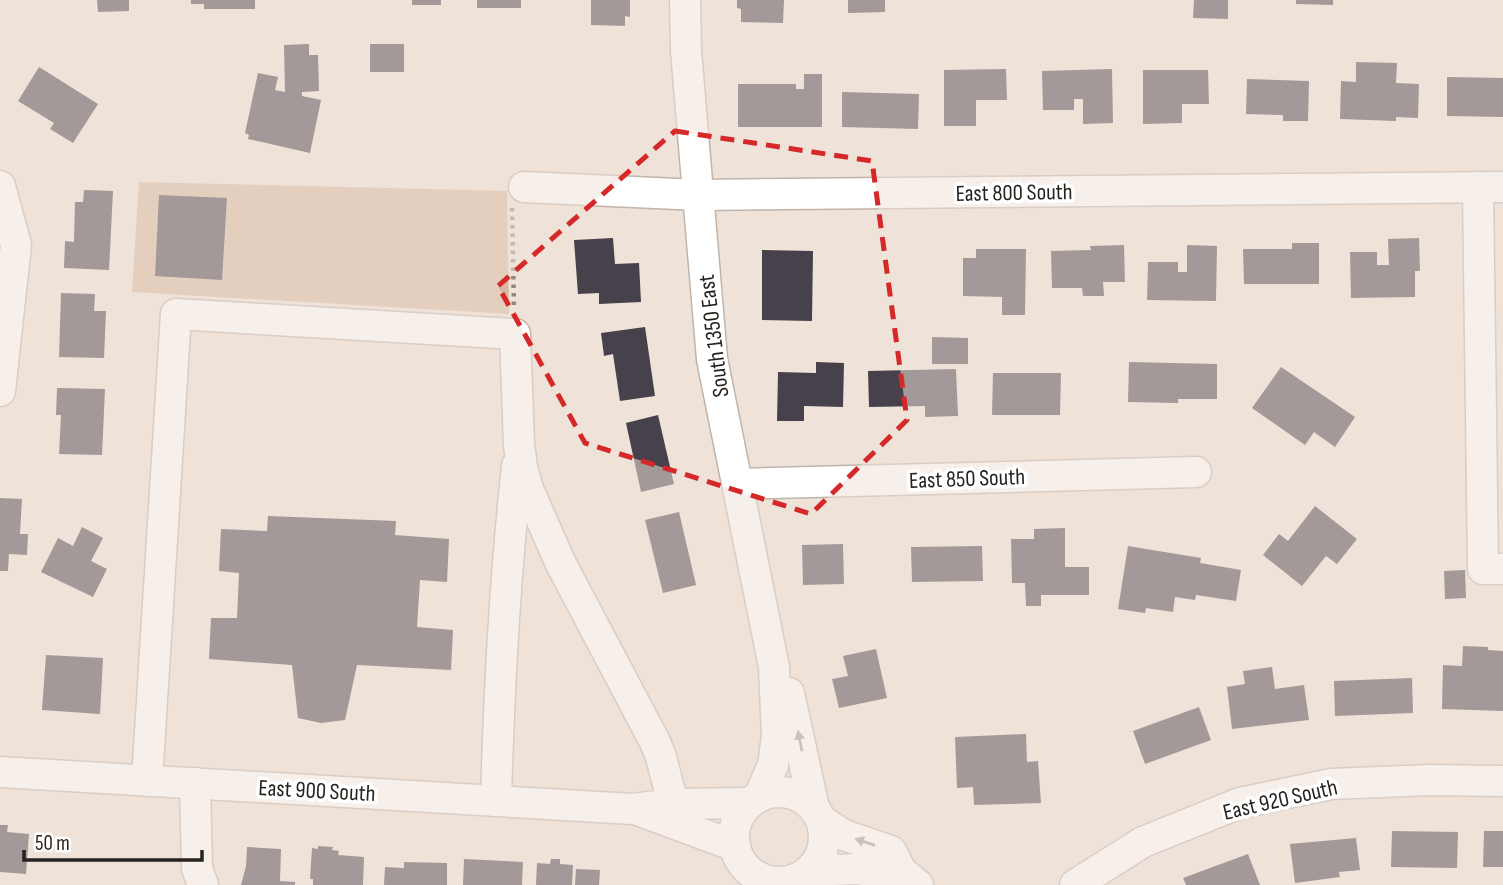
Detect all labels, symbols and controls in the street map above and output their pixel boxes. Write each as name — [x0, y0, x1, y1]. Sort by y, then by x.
street label: East 800 South — [955, 178, 1073, 208]
street label: South 1350 East — [693, 273, 735, 399]
street label: East 850 South — [909, 463, 1025, 495]
one-way arrow — [794, 730, 805, 752]
street label: East 920 South — [1220, 773, 1340, 827]
street label: East 900 South — [258, 774, 376, 808]
scale bar — [24, 818, 203, 862]
text: 50 m — [35, 831, 70, 856]
one-way arrow — [854, 836, 875, 847]

